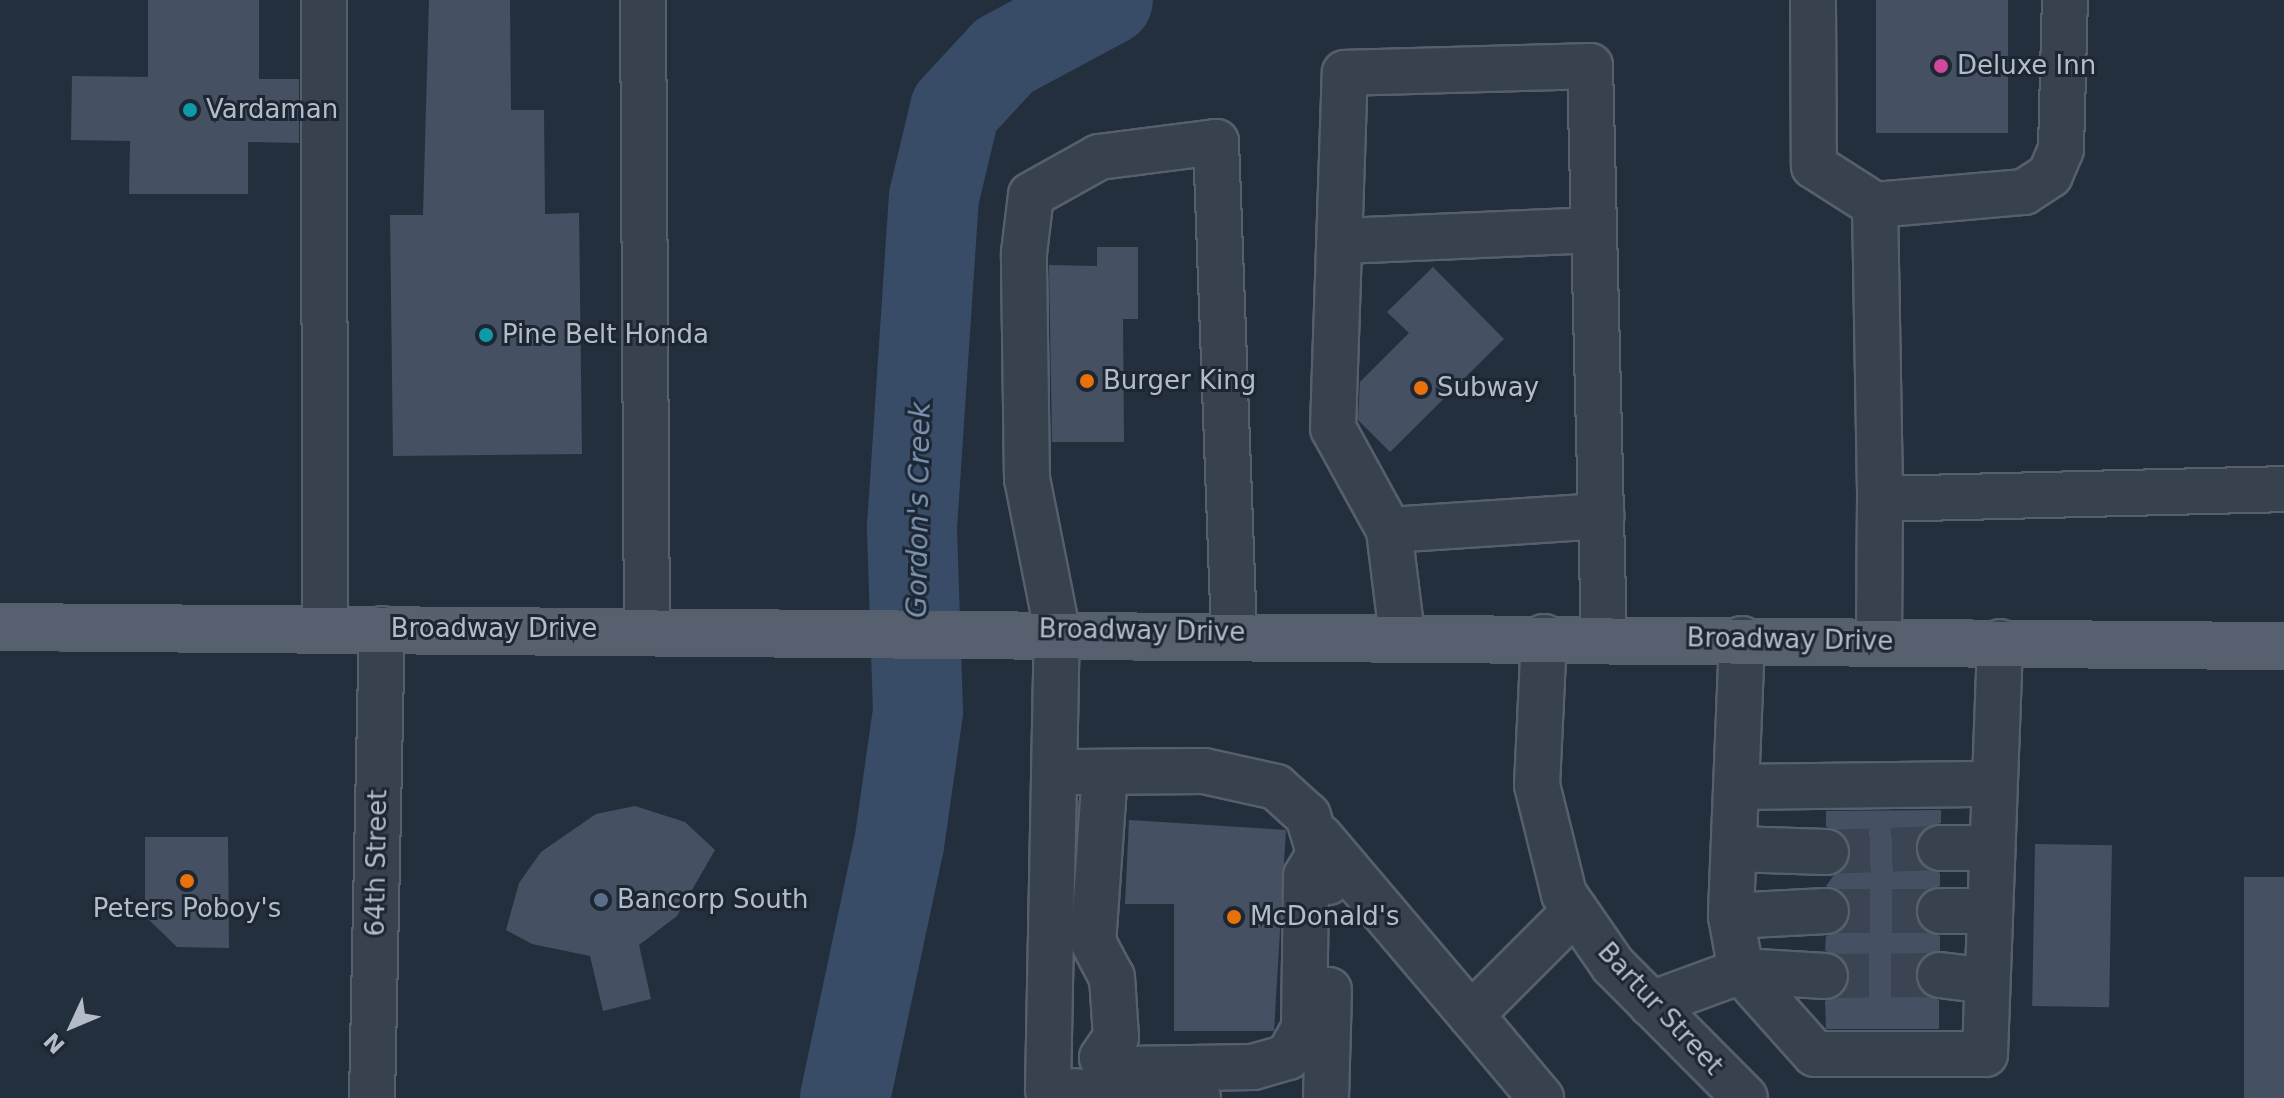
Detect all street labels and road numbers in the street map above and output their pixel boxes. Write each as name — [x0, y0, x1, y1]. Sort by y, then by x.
street label: Broadway Drive — [391, 613, 597, 645]
street label: Broadway Drive — [1039, 614, 1245, 648]
street label: Broadway Drive — [1687, 623, 1893, 657]
street label: 64th Street — [360, 789, 394, 937]
street label: Bartur Street — [1591, 937, 1729, 1081]

